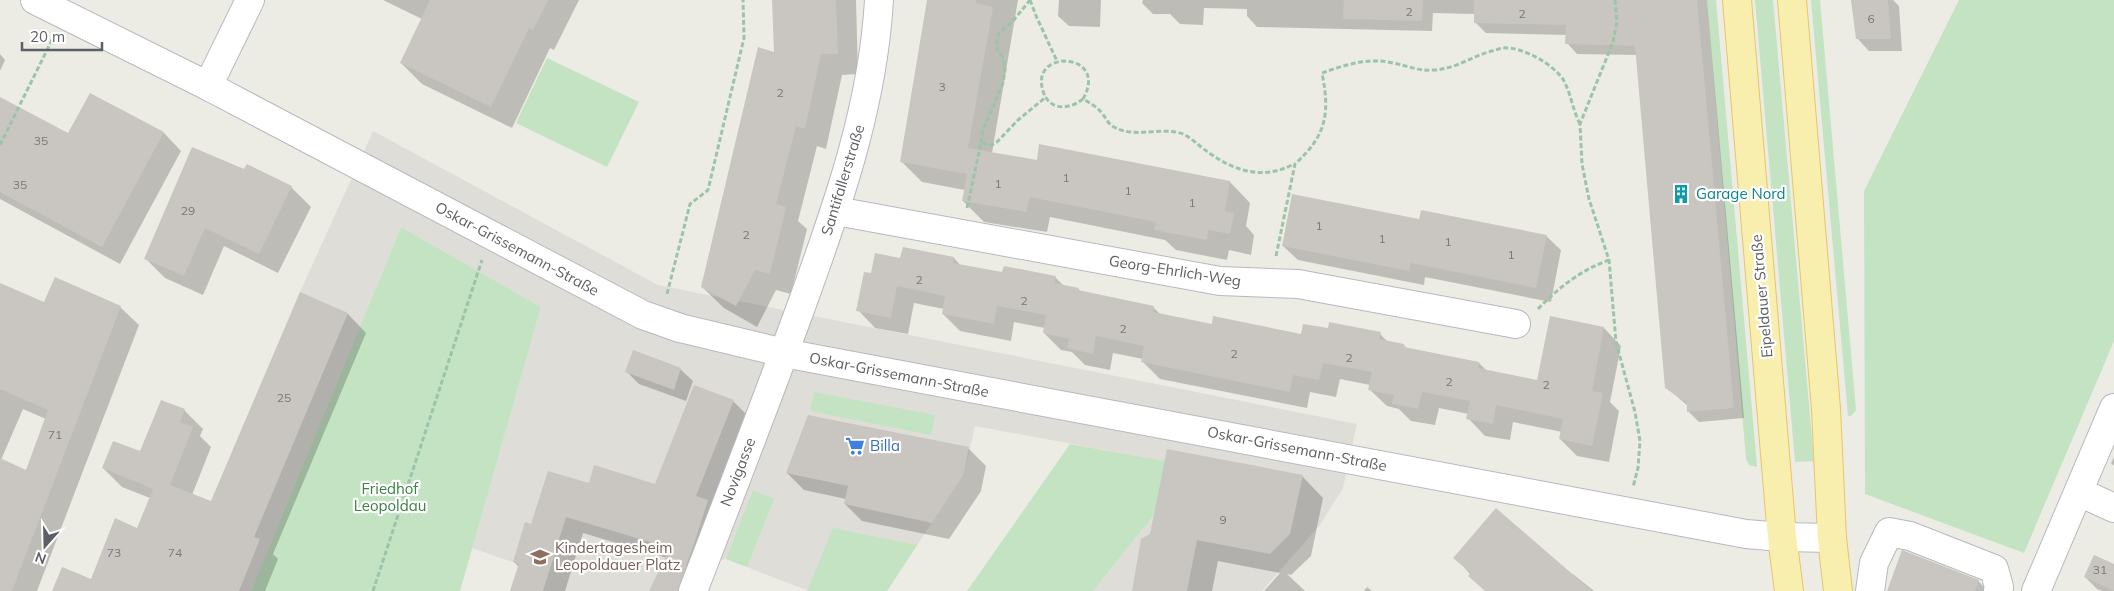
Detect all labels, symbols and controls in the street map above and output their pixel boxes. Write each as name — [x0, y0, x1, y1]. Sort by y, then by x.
house number: 2 — [1405, 4, 1413, 19]
house number: 2 — [1518, 6, 1526, 21]
house number: 6 — [1867, 11, 1875, 26]
scale bar — [22, 20, 102, 52]
text: 20 m — [30, 27, 65, 46]
house number: 3 — [938, 79, 946, 94]
house number: 2 — [776, 85, 784, 100]
street label: Santifallerstraße — [817, 122, 868, 238]
house number: 35 — [34, 133, 48, 148]
house number: 1 — [1062, 170, 1070, 185]
house number: 1 — [994, 176, 1002, 191]
house number: 35 — [13, 177, 27, 192]
house number: 1 — [1124, 183, 1132, 198]
building icon: Garage Nord — [1670, 183, 1692, 205]
place label: Garage Nord — [1696, 184, 1786, 203]
house number: 1 — [1188, 195, 1196, 210]
street label: Oskar-Grissemann-Straße — [432, 197, 602, 300]
house number: 29 — [181, 203, 195, 218]
house number: 1 — [1315, 218, 1323, 233]
house number: 2 — [742, 227, 750, 242]
house number: 1 — [1378, 231, 1386, 246]
street label: Eipeldauer Straße — [1747, 233, 1776, 359]
house number: 1 — [1444, 234, 1452, 249]
house number: 1 — [1507, 247, 1515, 262]
street label: Georg-Ehrlich-Weg — [1108, 251, 1243, 290]
house number: 2 — [915, 272, 923, 287]
house number: 2 — [1020, 293, 1028, 308]
house number: 2 — [1119, 321, 1127, 336]
house number: 2 — [1230, 346, 1238, 361]
street label: Oskar-Grissemann-Straße — [808, 348, 991, 401]
house number: 2 — [1345, 350, 1353, 365]
house number: 2 — [1445, 374, 1453, 389]
house number: 2 — [1542, 377, 1550, 392]
house number: 25 — [277, 390, 291, 405]
street label: Oskar-Grissemann-Straße — [1206, 422, 1389, 475]
house number: 71 — [48, 427, 62, 442]
street label: Novigasse — [716, 435, 759, 509]
supermarket icon: Billa — [844, 435, 866, 457]
place label: Billa — [870, 436, 900, 455]
park label: Friedhof Leopoldau — [354, 479, 426, 515]
house number: 9 — [1219, 512, 1227, 527]
north arrow — [20, 521, 70, 571]
place label: Kindertagesheim Leopoldauer Platz — [555, 538, 681, 574]
house number: 73 — [107, 545, 121, 560]
house number: 74 — [168, 545, 182, 560]
school or university icon: Kindertagesheim Leopoldauer Platz — [529, 546, 551, 568]
text: N — [33, 548, 49, 568]
house number: 31 — [2093, 562, 2107, 577]

